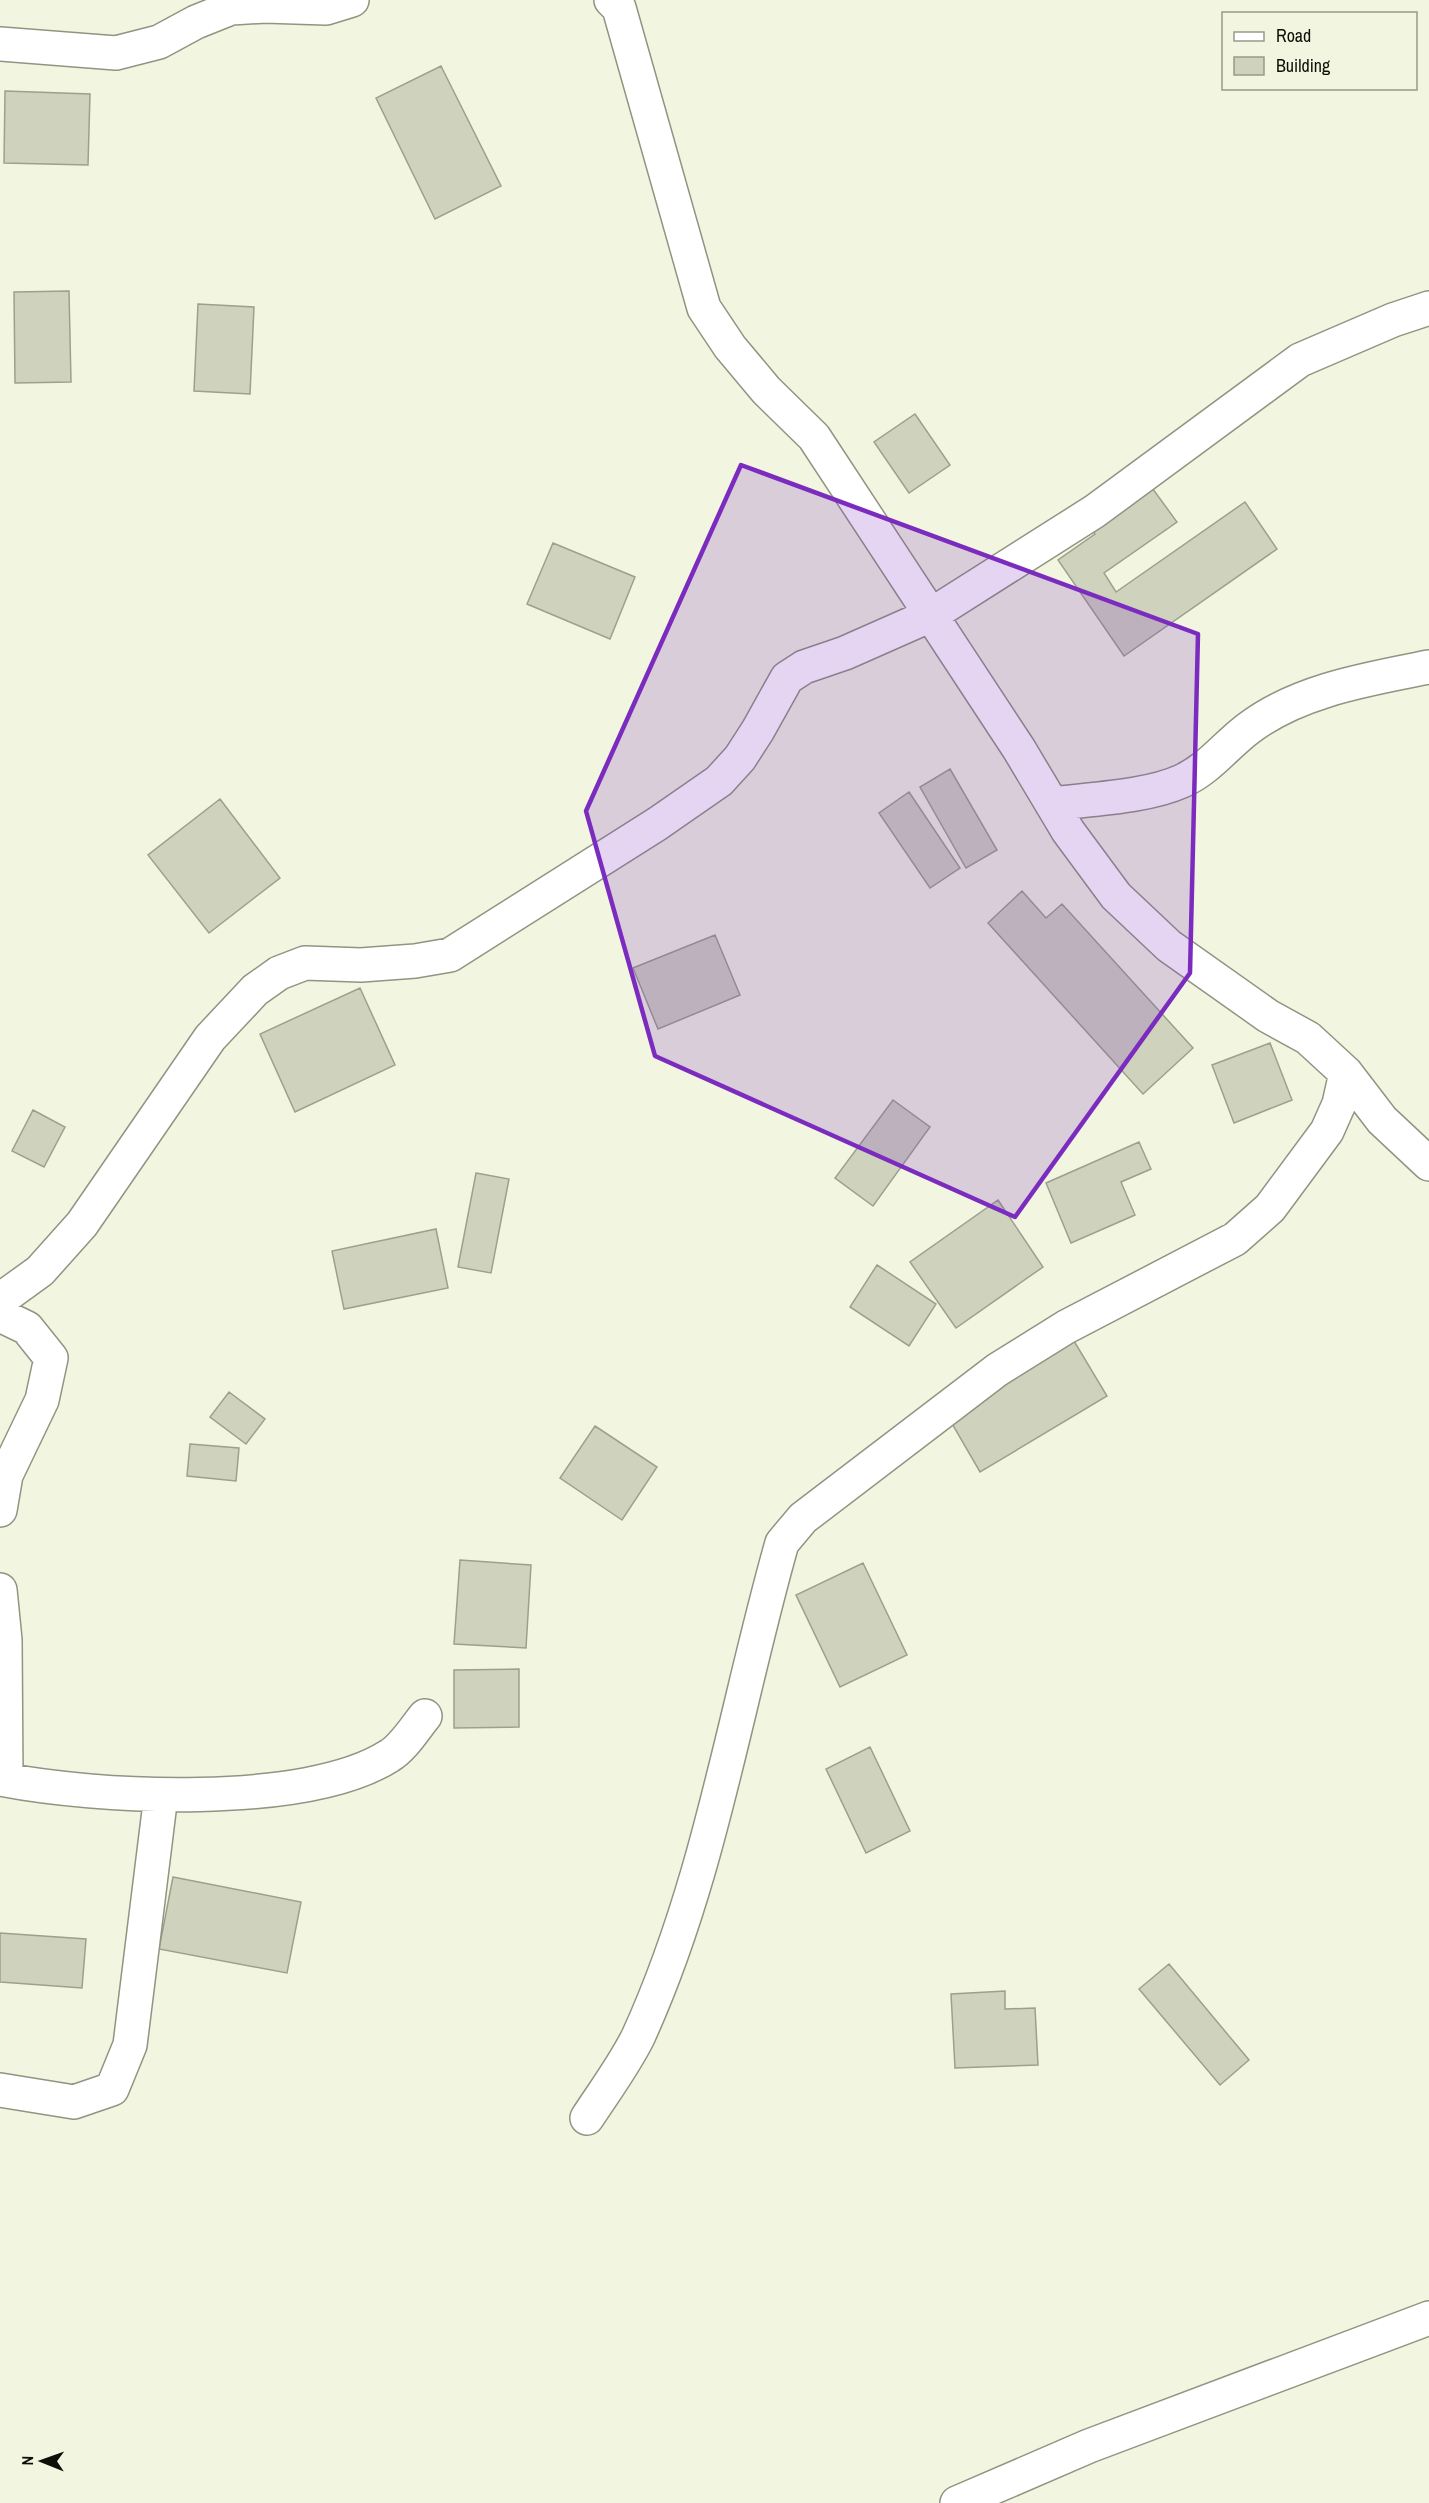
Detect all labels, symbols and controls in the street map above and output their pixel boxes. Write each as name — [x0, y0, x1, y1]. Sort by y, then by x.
legend — [1222, 12, 1417, 90]
text: Road — [1276, 23, 1311, 48]
text: Building — [1276, 53, 1331, 78]
north arrow — [12, 2431, 72, 2491]
text: N — [16, 2456, 38, 2466]

